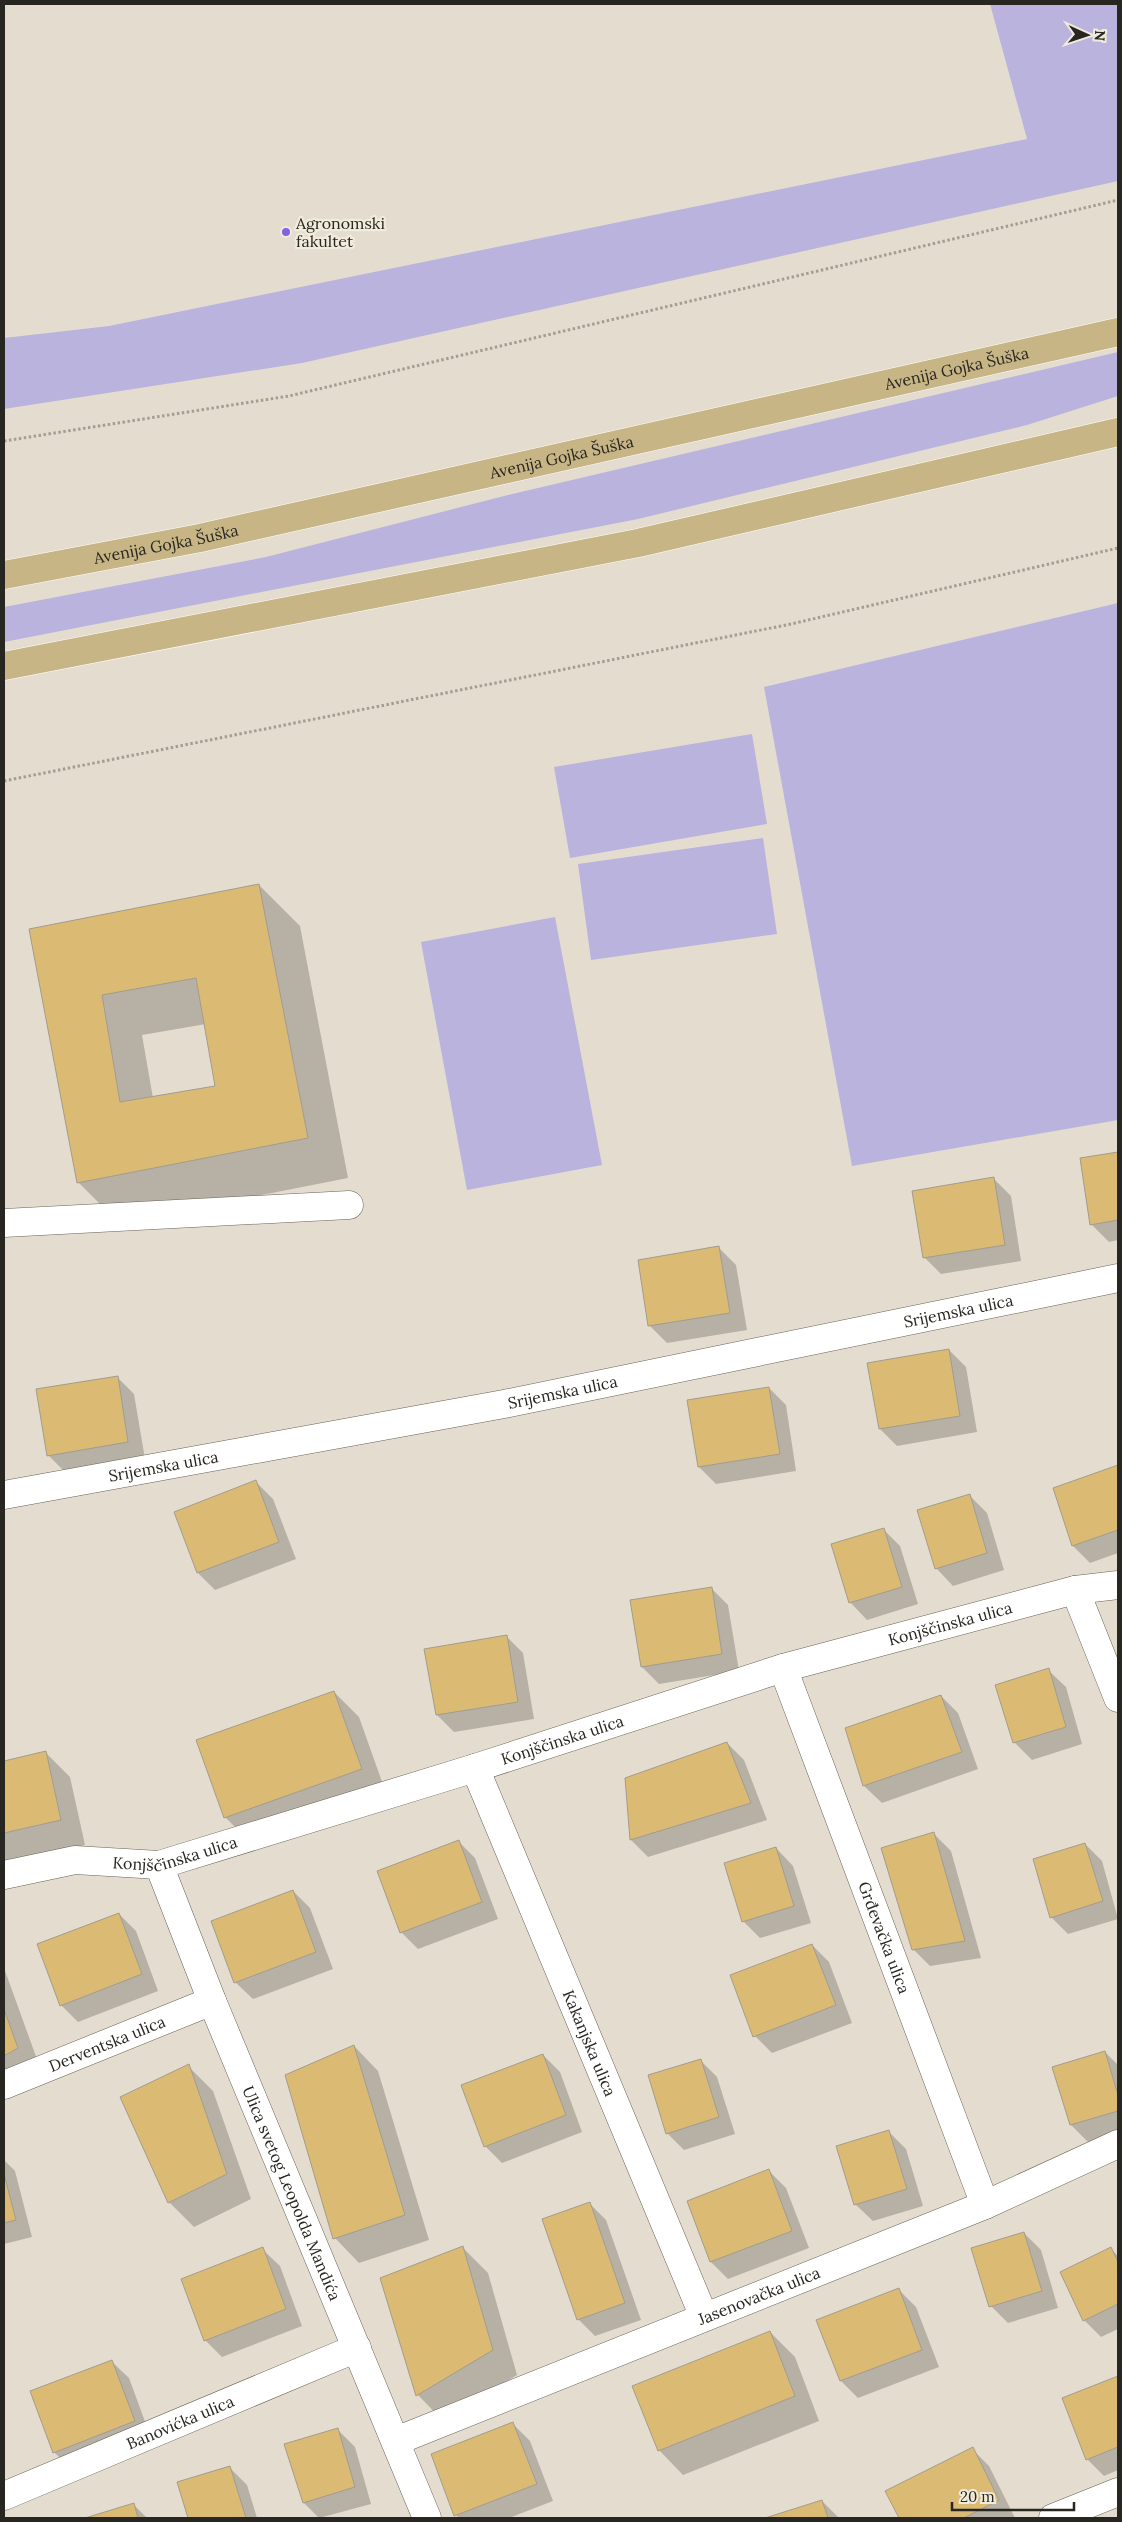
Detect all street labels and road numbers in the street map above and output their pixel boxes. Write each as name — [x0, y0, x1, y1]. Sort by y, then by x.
street label: Avenija Gojka Šuška — [882, 342, 1031, 394]
street label: Avenija Gojka Šuška — [487, 431, 635, 483]
street label: Avenija Gojka Šuška — [91, 520, 240, 568]
street label: Srijemska ulica — [902, 1290, 1015, 1332]
street label: Srijemska ulica — [506, 1371, 619, 1413]
street label: Srijemska ulica — [107, 1446, 220, 1486]
street label: Konjščinska ulica — [886, 1597, 1014, 1650]
street label: Konjščinska ulica — [498, 1710, 626, 1769]
street label: Konjščinska ulica — [112, 1832, 240, 1875]
street label: Grđevačka ulica — [854, 1879, 915, 1996]
street label: Kakanjska ulica — [559, 1987, 621, 2099]
street label: Derventska ulica — [46, 2011, 168, 2076]
street label: Ulica svetog Leopolda Mandića — [238, 2083, 345, 2303]
street label: Jasenovačka ulica — [694, 2262, 823, 2329]
street label: Banovićka ulica — [123, 2391, 237, 2454]

